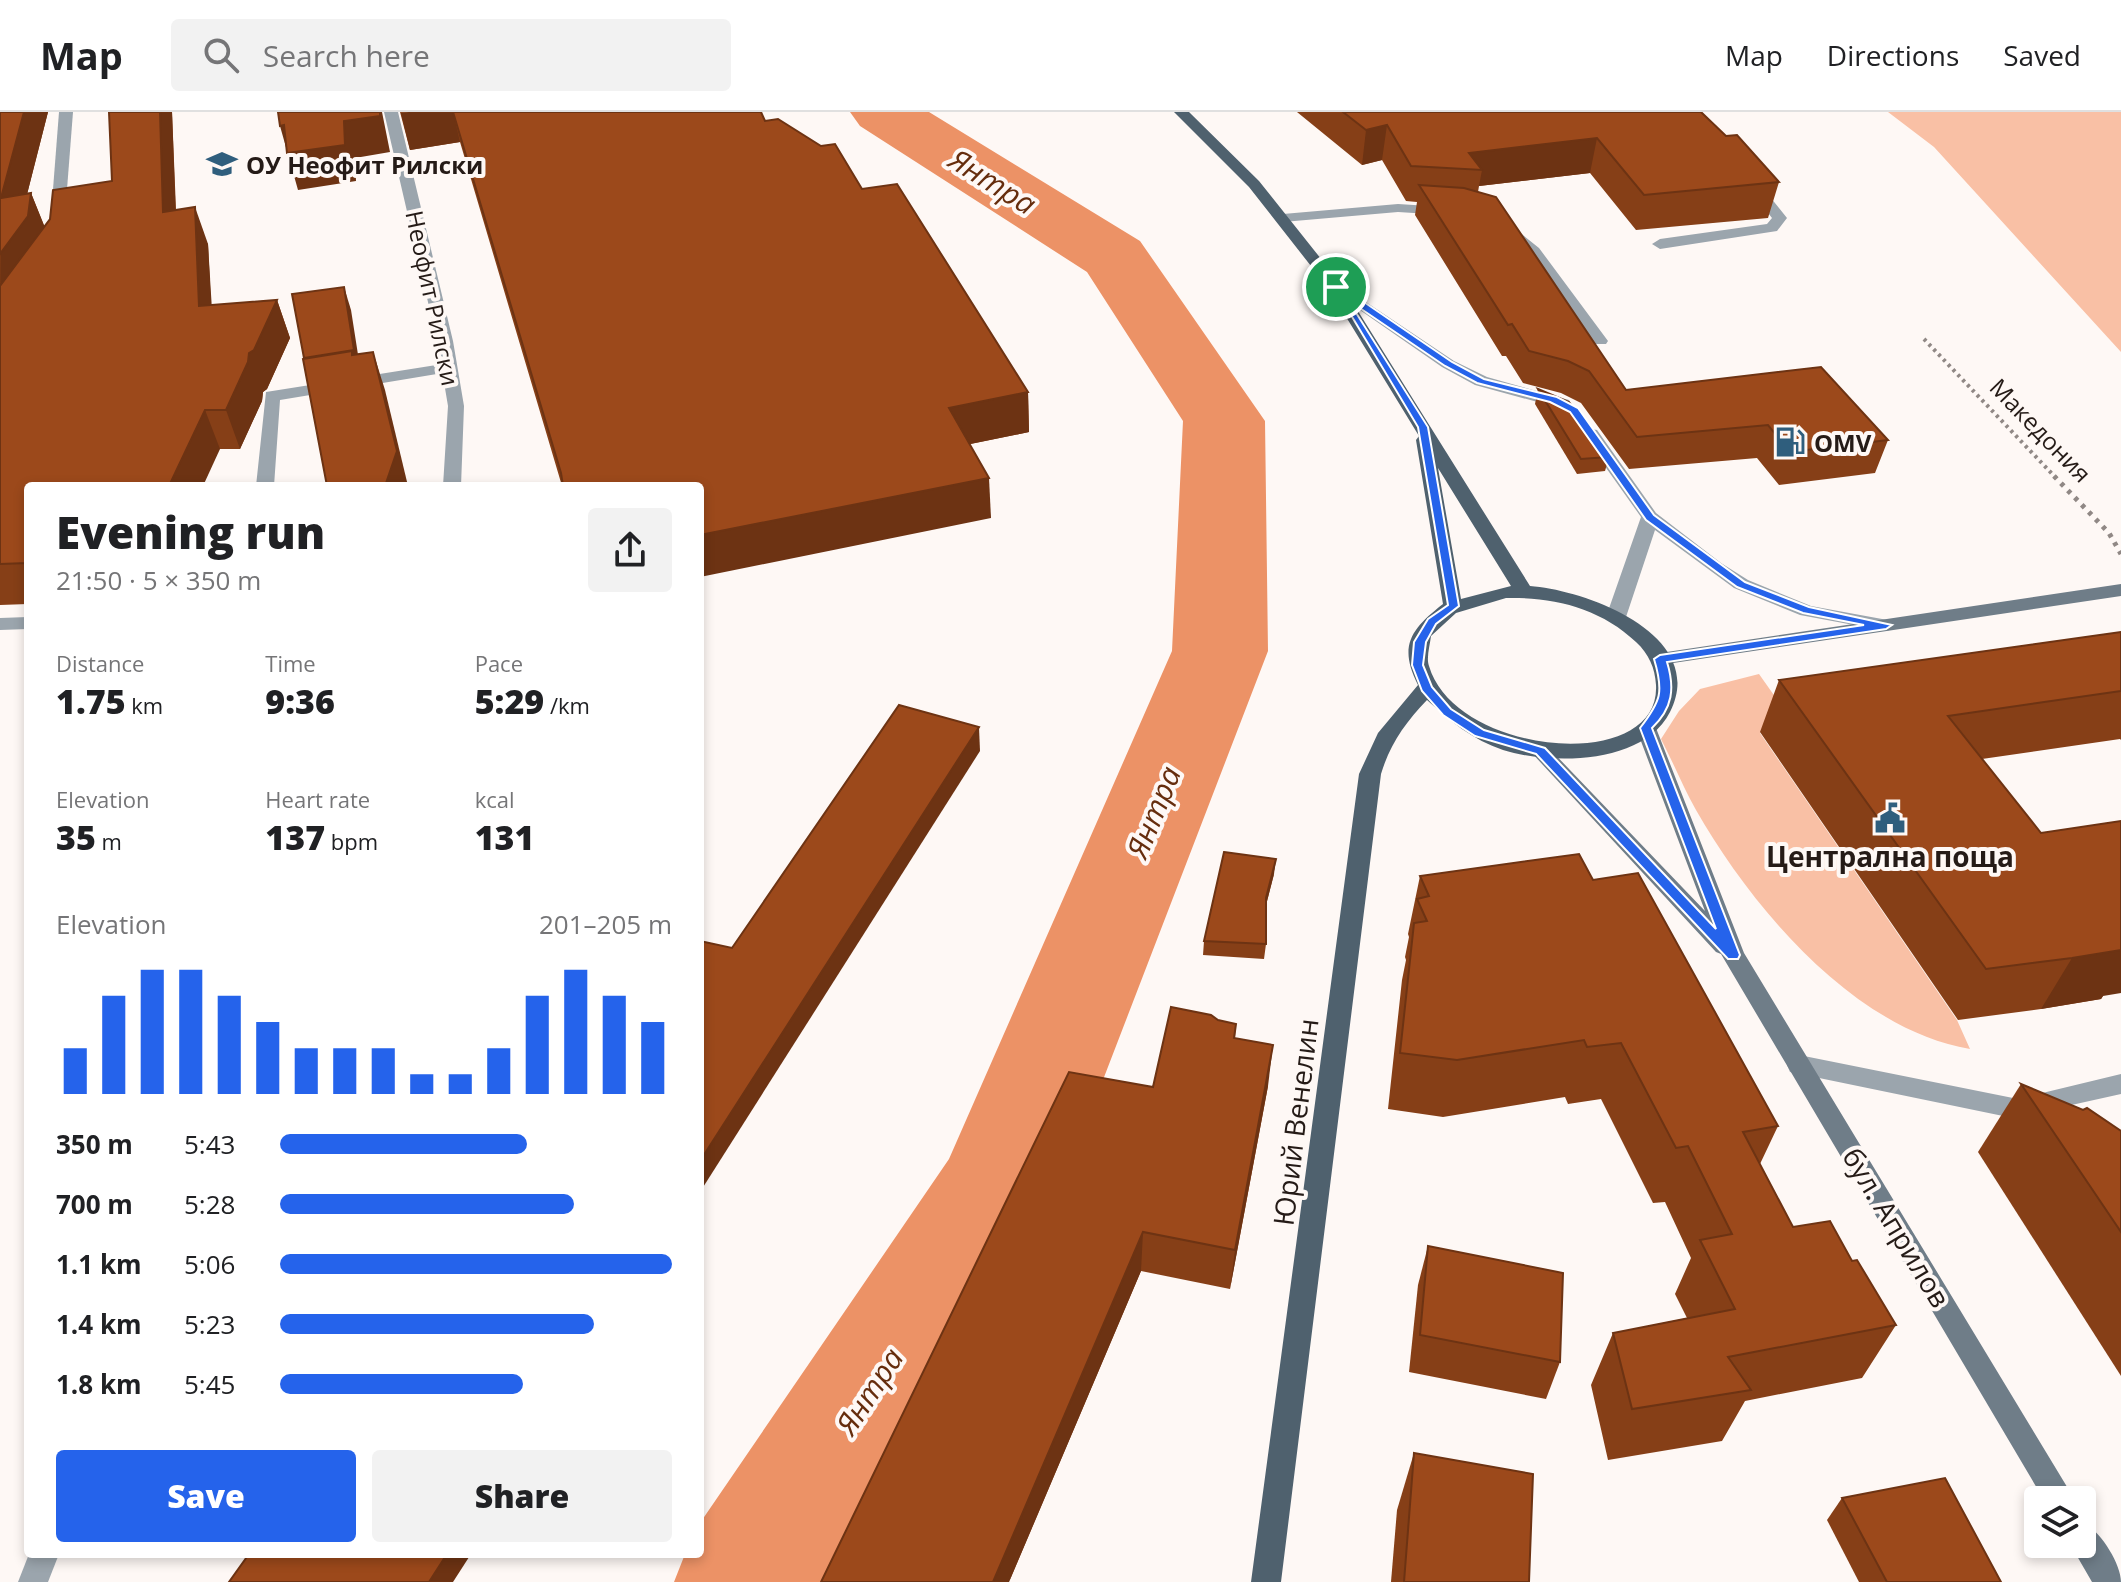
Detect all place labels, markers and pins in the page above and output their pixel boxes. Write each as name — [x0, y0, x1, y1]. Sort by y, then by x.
school or university icon: ОУ Неофит Рилски — [205, 147, 239, 181]
place label: ОУ Неофит Рилски — [246, 148, 483, 181]
pin — [1302, 253, 1370, 321]
fuel station icon: OMV — [1773, 425, 1807, 459]
place label: OMV — [1814, 426, 1872, 459]
public building icon: Централна поща — [1873, 801, 1907, 835]
place label: Централна поща — [1766, 837, 2014, 875]

